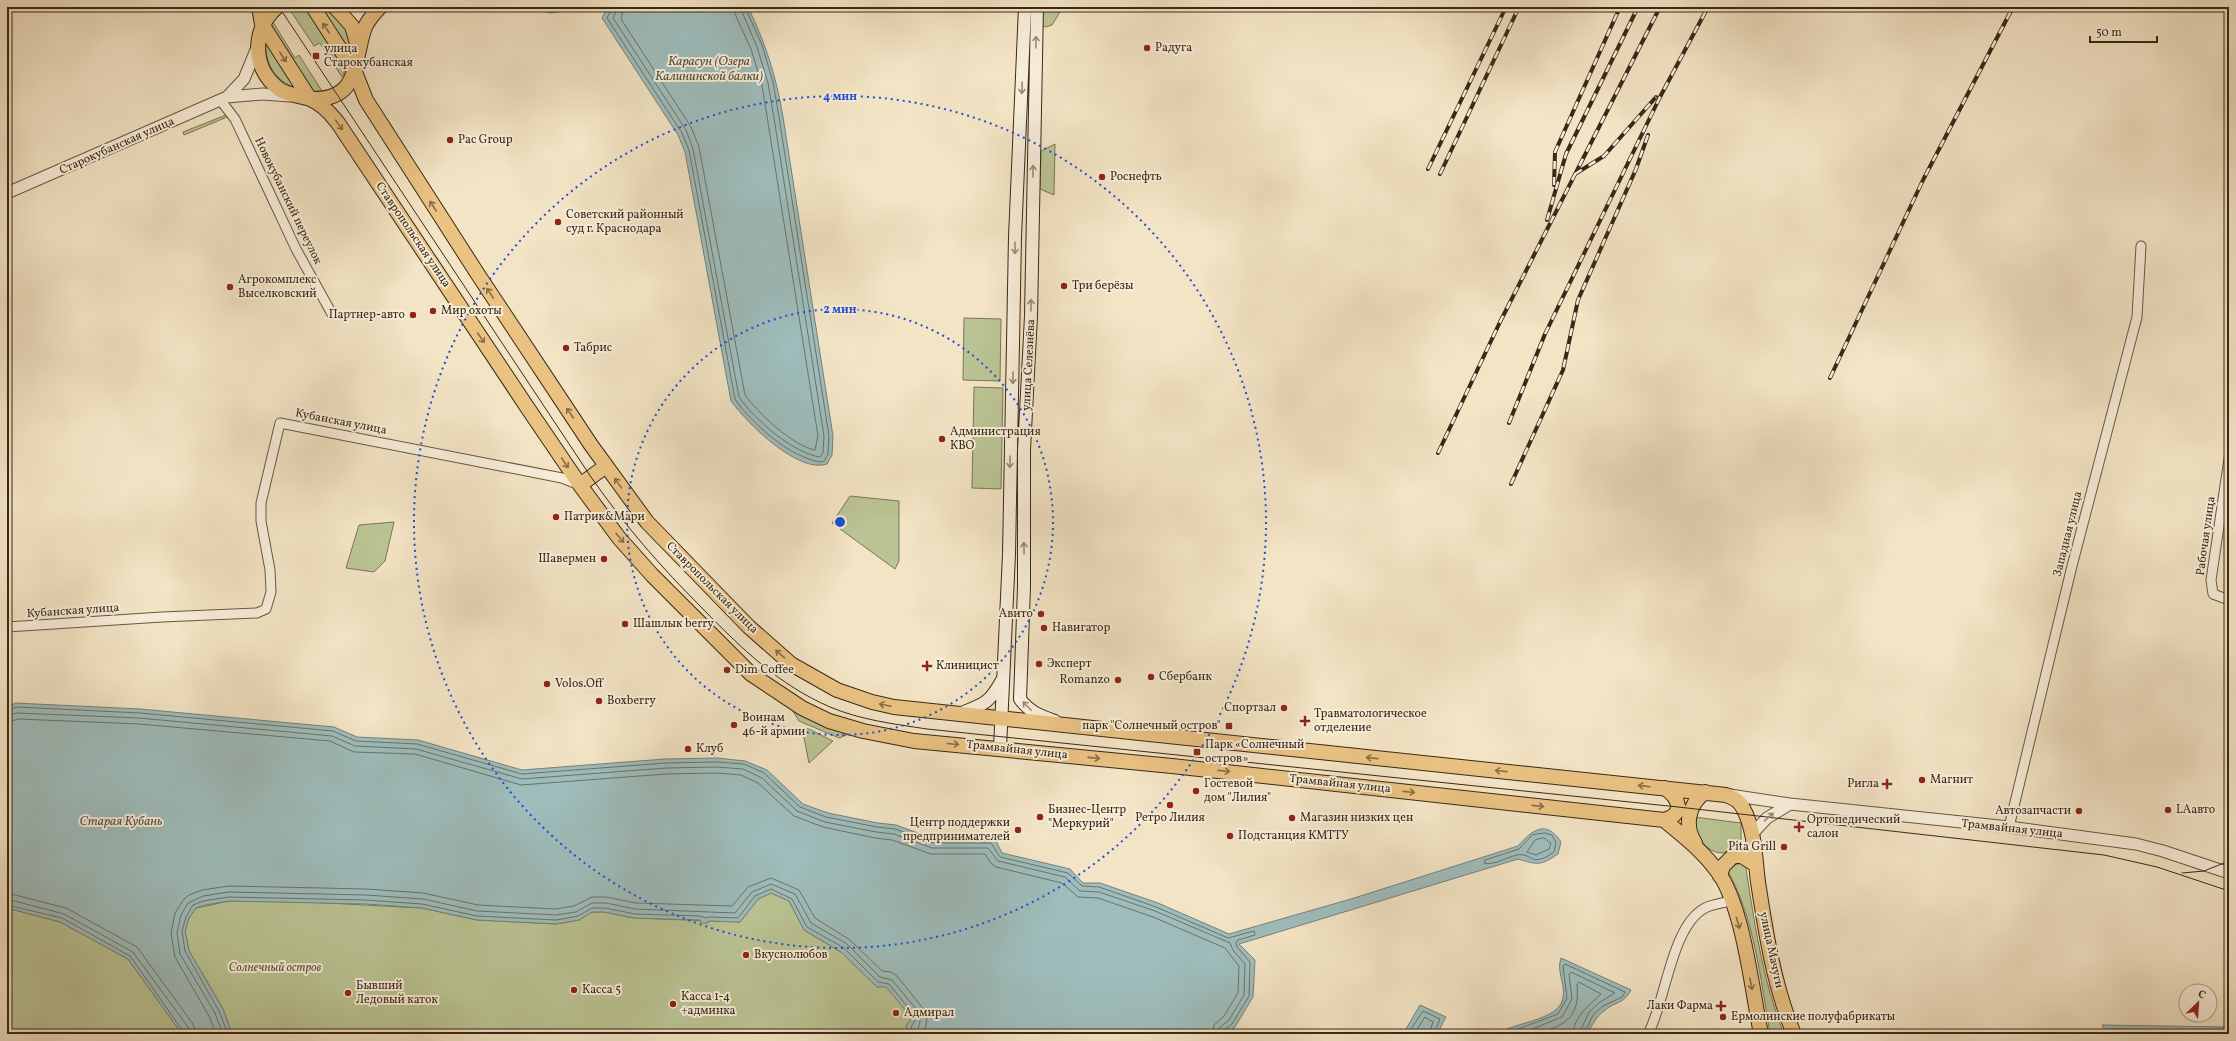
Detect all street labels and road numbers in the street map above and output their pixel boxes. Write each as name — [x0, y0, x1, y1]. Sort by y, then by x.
street label: Старокубанская улица — [57, 113, 177, 179]
street label: Новокубанский переулок — [250, 135, 326, 268]
street label: Ставропольская улица — [372, 179, 454, 291]
street label: улица Селезнёва — [1019, 319, 1039, 411]
street label: Кубанская улица — [294, 405, 388, 439]
street label: Западная улица — [2050, 490, 2086, 578]
street label: Рабочая улица — [2193, 495, 2219, 577]
street label: Ставропольская улица — [663, 539, 761, 637]
street label: Кубанская улица — [26, 600, 120, 622]
street label: Трамвайная улица — [965, 737, 1069, 763]
street label: Трамвайная улица — [1288, 771, 1392, 797]
street label: Трамвайная улица — [1960, 816, 2064, 842]
street label: улица Мачуги — [1755, 910, 1787, 990]

